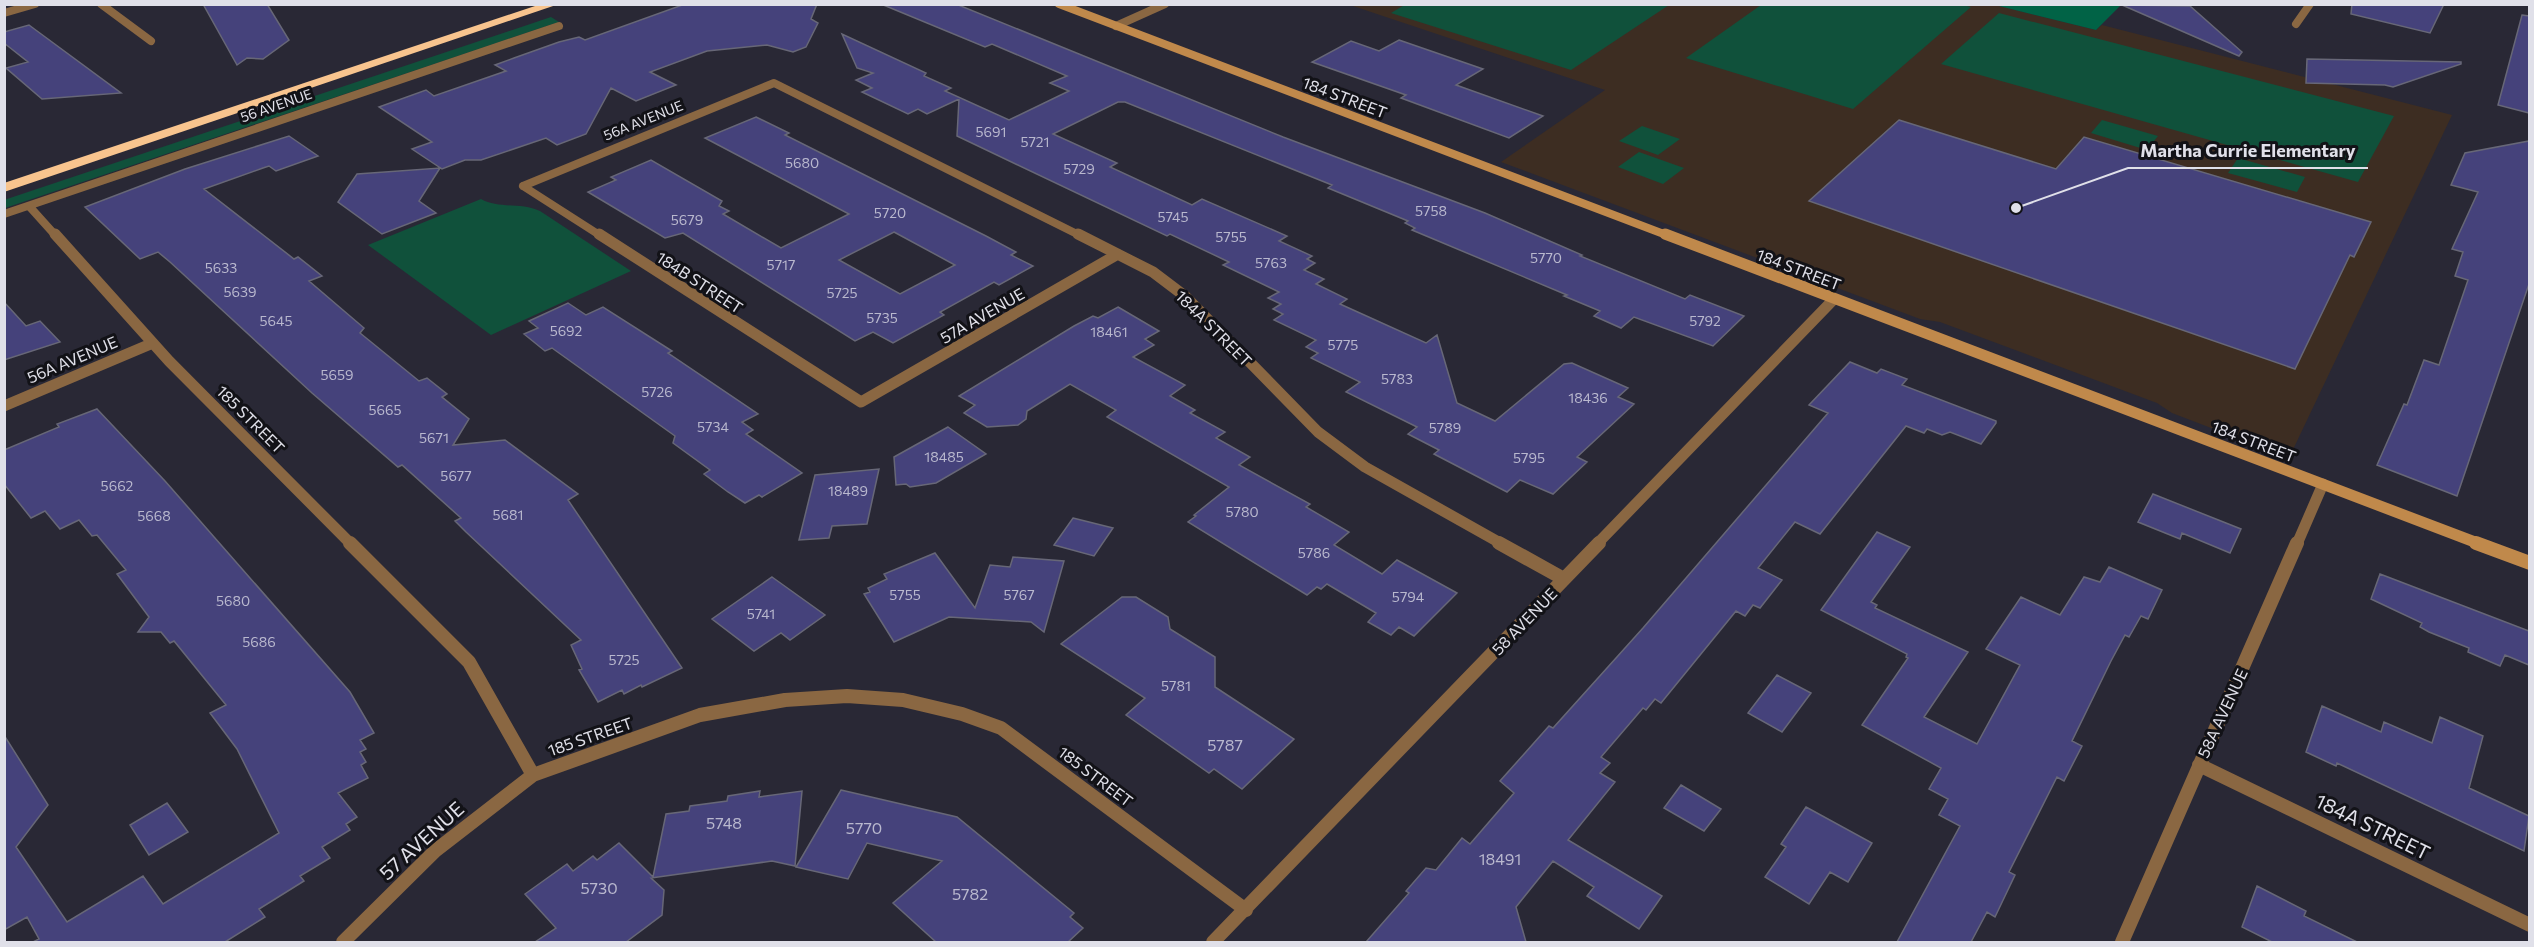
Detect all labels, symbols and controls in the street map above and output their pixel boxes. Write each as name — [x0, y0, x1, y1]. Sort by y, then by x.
street label: 184 STREET — [1300, 72, 1390, 122]
street label: 56 AVENUE — [238, 85, 314, 125]
street label: 56A AVENUE — [601, 96, 685, 144]
house number: 5691 — [976, 123, 1006, 140]
callout: Martha Currie Elementary — [2128, 132, 2368, 168]
house number: 5721 — [1020, 133, 1050, 150]
text: Martha Currie Elementary — [2140, 139, 2356, 161]
house number: 5680 — [785, 154, 819, 171]
house number: 5729 — [1063, 160, 1095, 177]
house number: 5758 — [1415, 202, 1447, 219]
house number: 5720 — [874, 204, 906, 221]
house number: 5745 — [1157, 208, 1189, 225]
house number: 5679 — [671, 211, 703, 228]
house number: 5755 — [1215, 228, 1247, 245]
street label: 184 STREET — [1754, 244, 1844, 294]
street label: 184B STREET — [653, 247, 747, 317]
house number: 5770 — [1530, 249, 1562, 266]
house number: 5763 — [1255, 254, 1287, 271]
house number: 5717 — [767, 256, 795, 273]
house number: 5633 — [205, 259, 237, 276]
house number: 5639 — [224, 283, 257, 300]
street label: 57A AVENUE — [937, 283, 1027, 347]
house number: 5725 — [826, 284, 858, 301]
street label: 184A STREET — [1172, 286, 1256, 370]
house number: 5735 — [866, 309, 898, 326]
house number: 5645 — [260, 312, 292, 329]
house number: 5792 — [1689, 312, 1721, 329]
house number: 5692 — [550, 322, 583, 339]
house number: 18461 — [1090, 323, 1128, 340]
street label: 56A AVENUE — [24, 331, 120, 387]
house number: 5775 — [1328, 336, 1358, 353]
house number: 5659 — [320, 366, 354, 383]
house number: 5783 — [1381, 370, 1413, 387]
street label: 185 STREET — [213, 381, 289, 457]
house number: 5726 — [641, 383, 673, 400]
house number: 18436 — [1568, 389, 1608, 406]
house number: 5665 — [368, 401, 402, 418]
street label: 184 STREET — [2209, 416, 2299, 466]
house number: 5734 — [697, 418, 730, 435]
house number: 5789 — [1429, 419, 1461, 436]
house number: 5671 — [419, 429, 449, 446]
house number: 18485 — [924, 448, 964, 465]
house number: 5795 — [1513, 449, 1545, 466]
house number: 5677 — [440, 467, 472, 484]
house number: 5662 — [101, 477, 134, 494]
house number: 18489 — [828, 482, 868, 499]
house number: 5780 — [1225, 503, 1259, 520]
house number: 5681 — [492, 506, 524, 523]
house number: 5668 — [137, 507, 171, 524]
house number: 5786 — [1298, 544, 1330, 561]
street label: 58 AVENUE — [1487, 584, 1561, 658]
house number: 5755 — [889, 586, 921, 603]
house number: 5767 — [1003, 586, 1035, 603]
house number: 5794 — [1392, 588, 1425, 605]
house number: 5680 — [216, 592, 250, 609]
house number: 5741 — [747, 605, 775, 622]
house number: 5686 — [242, 633, 276, 650]
house number: 5725 — [608, 651, 640, 668]
street label: 58A AVENUE — [2193, 665, 2251, 761]
house number: 5781 — [1161, 677, 1191, 694]
street label: 185 STREET — [545, 713, 635, 759]
house number: 5787 — [1207, 735, 1243, 754]
street label: 185 STREET — [1055, 742, 1137, 810]
street label: 184A STREET — [2312, 788, 2434, 864]
street label: 57 AVENUE — [374, 796, 468, 884]
house number: 5748 — [706, 813, 742, 832]
house number: 5770 — [846, 818, 882, 837]
house number: 18491 — [1479, 849, 1521, 868]
house number: 5730 — [580, 878, 618, 897]
house number: 5782 — [952, 884, 988, 903]

